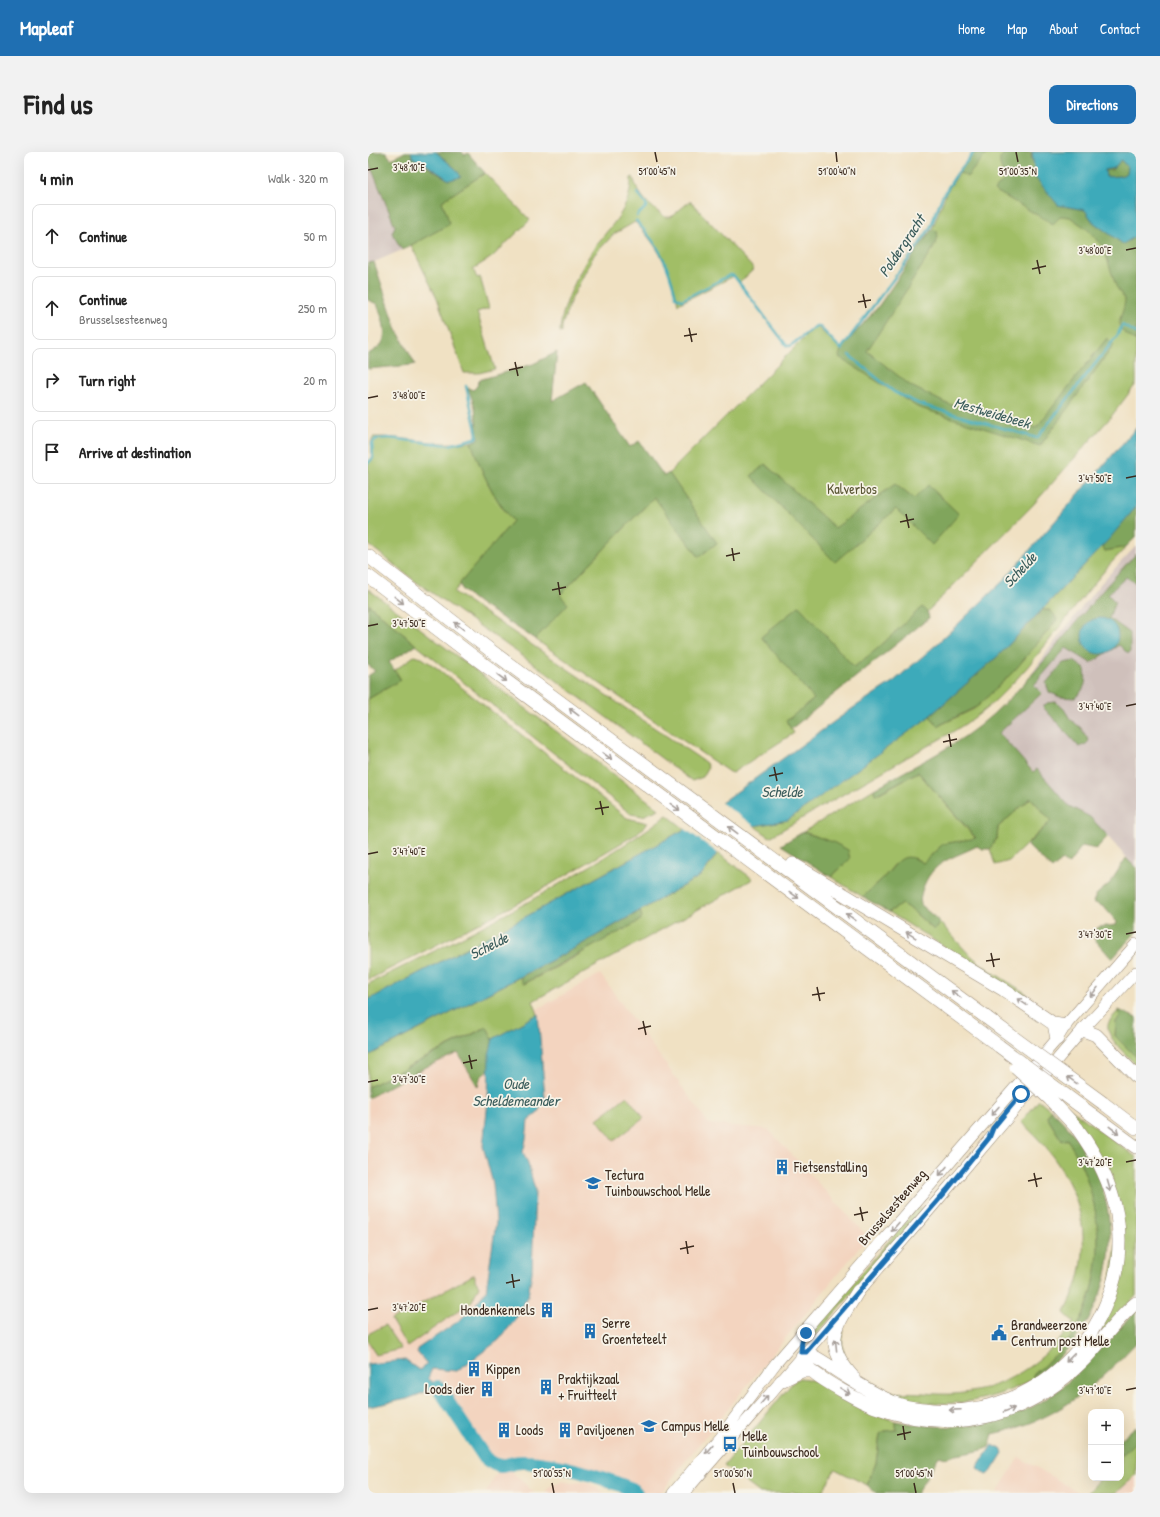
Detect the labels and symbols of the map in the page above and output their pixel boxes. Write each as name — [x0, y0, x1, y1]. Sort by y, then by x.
text: 3°48'10"E — [393, 161, 426, 174]
text: 51°00'45"N — [638, 165, 676, 178]
text: 51°00'40"N — [818, 165, 856, 178]
text: 51°00'35"N — [999, 165, 1037, 178]
water label: Poldergracht — [873, 208, 932, 281]
text: 3°48'00"E — [1079, 244, 1112, 257]
text: 3°48'00"E — [393, 389, 426, 402]
water label: Mestweidebeek — [952, 392, 1034, 434]
text: 3°47'50"E — [1078, 472, 1112, 485]
park label: Kalverbos — [827, 479, 877, 498]
water label: Schelde — [998, 547, 1042, 592]
one-way arrow — [393, 595, 404, 604]
text: 3°47'50"E — [392, 617, 426, 630]
one-way arrow — [454, 622, 465, 630]
one-way arrow — [497, 674, 508, 683]
text: 3°47'40"E — [1079, 700, 1112, 713]
one-way arrow — [568, 707, 579, 716]
one-way arrow — [601, 752, 612, 760]
water label: Schelde — [762, 781, 803, 802]
one-way arrow — [669, 803, 680, 811]
one-way arrow — [727, 826, 738, 834]
text: 3°47'40"E — [393, 845, 426, 858]
one-way arrow — [789, 891, 800, 899]
one-way arrow — [846, 913, 857, 922]
water label: Schelde — [466, 926, 513, 964]
text: 3°47'30"E — [1078, 928, 1112, 941]
one-way arrow — [905, 930, 917, 938]
one-way arrow — [1089, 987, 1098, 997]
one-way arrow — [951, 990, 962, 999]
one-way arrow — [1017, 998, 1028, 1006]
text: 3°47'30"E — [392, 1073, 426, 1086]
water label: Oude Scheldemeander — [472, 1073, 562, 1111]
one-way arrow — [1066, 1075, 1077, 1084]
route start — [1012, 1085, 1030, 1103]
one-way arrow — [990, 1106, 999, 1116]
one-way arrow — [1108, 1126, 1119, 1135]
text: 3°47'20"E — [1078, 1156, 1112, 1169]
place label: Fietsenstalling — [793, 1157, 868, 1177]
building icon: Fietsenstalling — [773, 1158, 791, 1176]
place label: Tectura Tuinbouwschool Melle — [605, 1165, 711, 1200]
street label: Brusselsesteenweg — [853, 1165, 931, 1249]
one-way arrow — [939, 1165, 948, 1176]
school or university icon: Tectura Tuinbouwschool Melle — [584, 1174, 602, 1192]
one-way arrow — [1106, 1180, 1113, 1193]
one-way arrow — [890, 1222, 899, 1232]
place label: Hondenkennels — [460, 1300, 535, 1319]
text: 3°47'20"E — [392, 1301, 426, 1314]
building icon: Hondenkennels — [538, 1301, 556, 1319]
place label: Serre Groenteteelt — [602, 1313, 667, 1348]
place label: Brandweerzone Centrum post Melle — [1011, 1315, 1110, 1351]
building icon: Serre Groenteteelt — [581, 1322, 599, 1340]
route end — [797, 1324, 815, 1342]
public building icon: Brandweerzone Centrum post Melle — [990, 1324, 1008, 1342]
one-way arrow — [832, 1339, 839, 1352]
one-way arrow — [1065, 1353, 1075, 1363]
place label: Kippen — [486, 1359, 520, 1379]
building icon: Kippen — [465, 1360, 483, 1378]
place label: Praktijkzaal + Fruitteelt — [558, 1369, 619, 1404]
building icon: Praktijkzaal + Fruitteelt — [537, 1378, 555, 1396]
place label: Loods dier — [425, 1379, 476, 1398]
building icon: Loods dier — [478, 1380, 496, 1398]
text: 3°47'10"E — [1079, 1384, 1112, 1397]
one-way arrow — [839, 1387, 850, 1395]
one-way arrow — [760, 1395, 769, 1406]
one-way arrow — [1003, 1405, 1015, 1413]
one-way arrow — [949, 1406, 962, 1414]
place label: Campus Melle — [661, 1416, 730, 1436]
school or university icon: Campus Melle — [640, 1417, 658, 1435]
place label: Loods — [516, 1420, 543, 1439]
place label: Paviljoenen — [577, 1420, 634, 1440]
building icon: Loods — [495, 1421, 513, 1439]
building icon: Paviljoenen — [556, 1421, 574, 1439]
place label: Melle Tuinbouwschool — [742, 1426, 819, 1461]
bus stop icon: Melle Tuinbouwschool — [721, 1435, 739, 1453]
one-way arrow — [705, 1444, 714, 1454]
text: 51°00'55"N — [533, 1467, 571, 1480]
text: 51°00'50"N — [714, 1467, 752, 1480]
text: 51°00'45"N — [895, 1467, 933, 1480]

